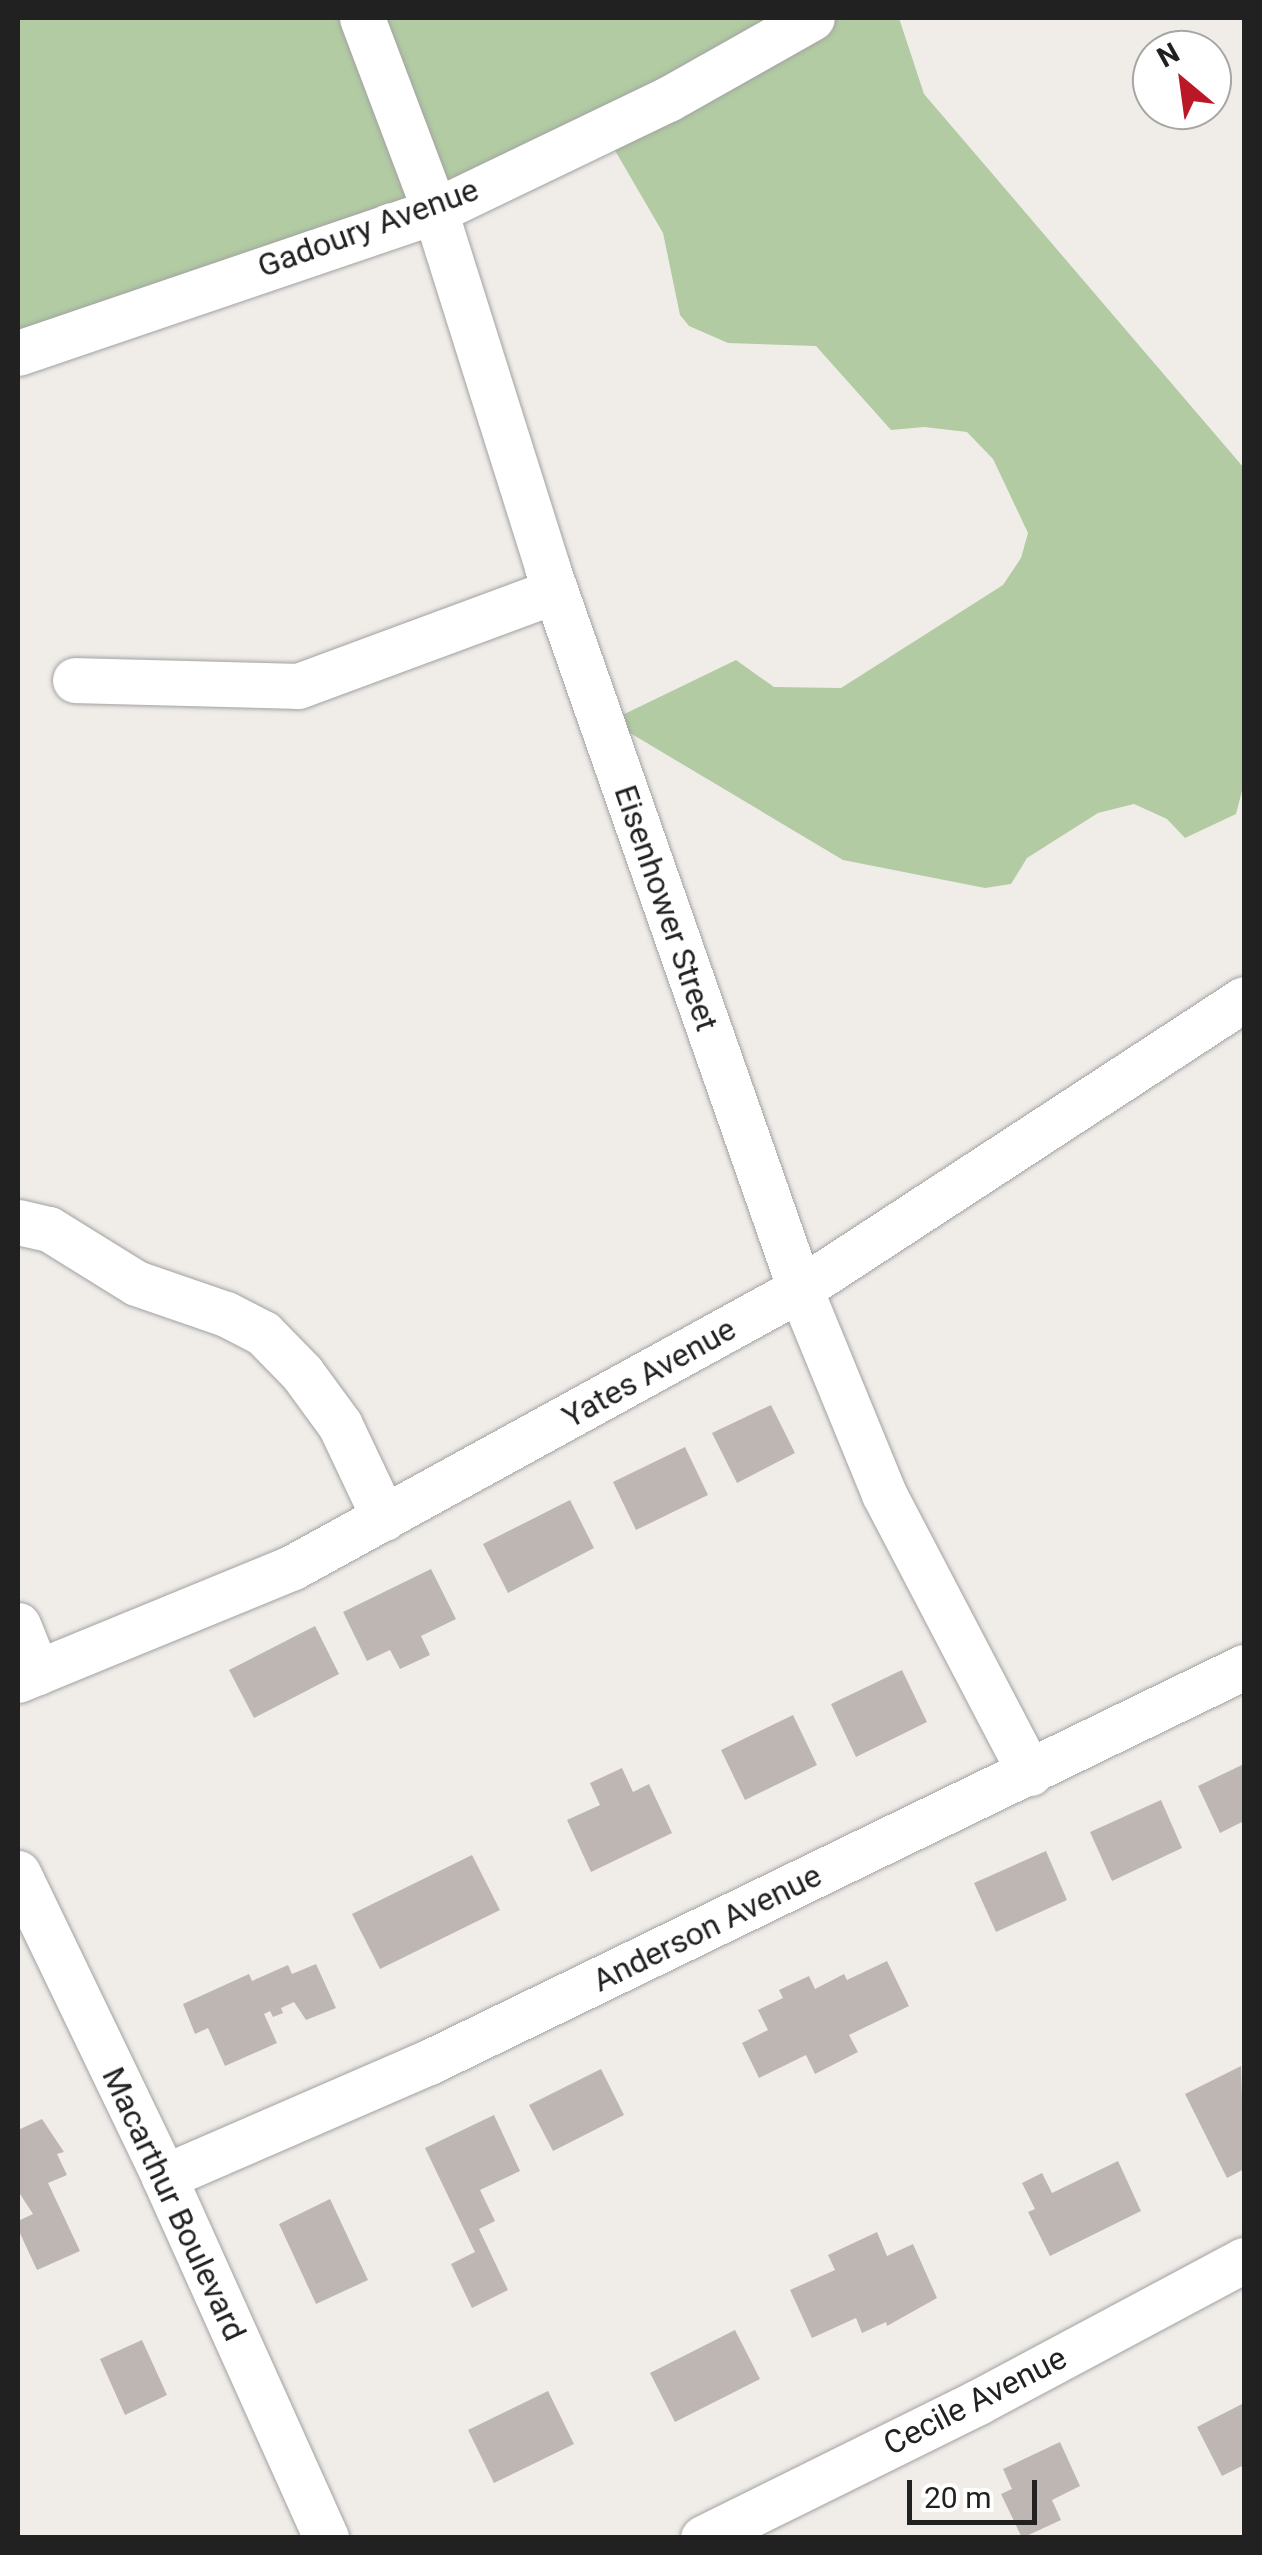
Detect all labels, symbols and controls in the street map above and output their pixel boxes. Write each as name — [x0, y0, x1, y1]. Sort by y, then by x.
north arrow — [1132, 30, 1232, 130]
text: N — [1152, 36, 1185, 74]
street label: Gadoury Avenue — [252, 170, 484, 286]
street label: Eisenhower Street — [606, 780, 726, 1036]
street label: Yates Avenue — [556, 1310, 742, 1436]
street label: Anderson Avenue — [586, 1856, 828, 2000]
street label: Macarthur Boulevard — [94, 2061, 254, 2347]
street label: Cecile Avenue — [877, 2339, 1073, 2463]
scale bar — [912, 2460, 1042, 2522]
text: 20 m — [924, 2480, 991, 2515]

